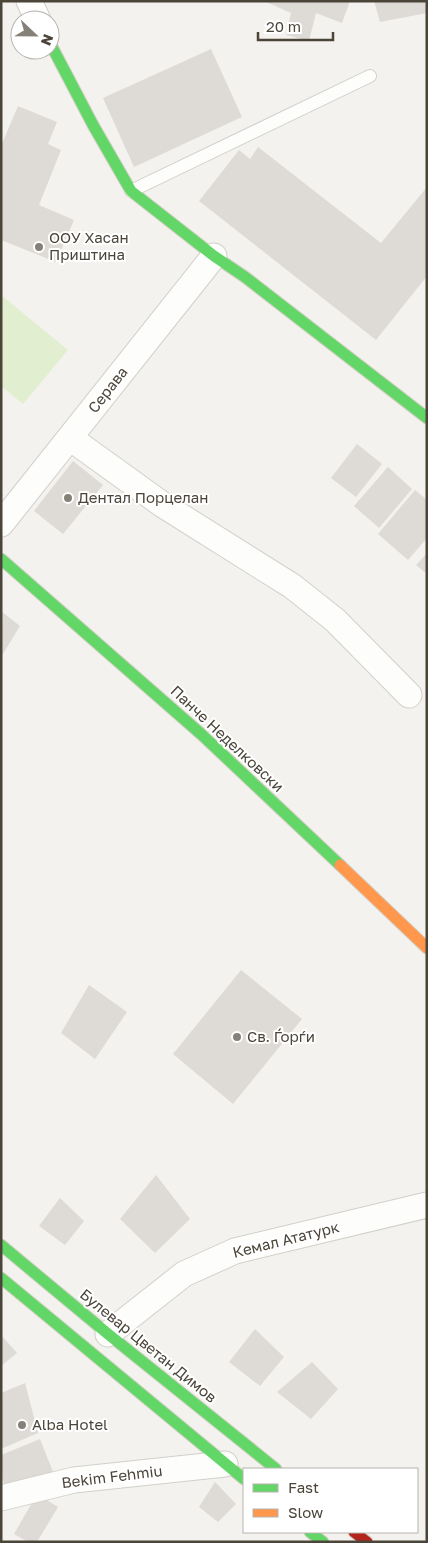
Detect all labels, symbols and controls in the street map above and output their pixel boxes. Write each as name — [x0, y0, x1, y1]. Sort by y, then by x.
north arrow — [10, 10, 60, 60]
scale bar — [258, 10, 333, 42]
text: 20 m — [266, 17, 301, 35]
text: N — [38, 32, 57, 48]
place label: ООУ Хасан Приштина — [49, 228, 129, 263]
marker: ООУ Хасан Приштина — [33, 241, 45, 253]
street label: Серава — [84, 363, 131, 416]
place label: Дентал Порцелан — [78, 488, 208, 506]
marker: Дентал Порцелан — [62, 492, 74, 504]
street label: Панче Неделковски — [168, 681, 288, 795]
place label: Св. Ѓорѓи — [247, 1027, 315, 1045]
marker: Св. Ѓорѓи — [231, 1031, 243, 1043]
street label: Кемал Ататурк — [231, 1217, 341, 1261]
street label: Булевар Цветан Димов — [77, 1285, 220, 1406]
place label: Alba Hotel — [32, 1415, 108, 1433]
marker: Alba Hotel — [16, 1419, 28, 1431]
street label: Bekim Fehmiu — [60, 1461, 163, 1491]
legend — [243, 1468, 418, 1533]
text: Fast — [288, 1478, 319, 1496]
text: Slow — [288, 1503, 323, 1521]

